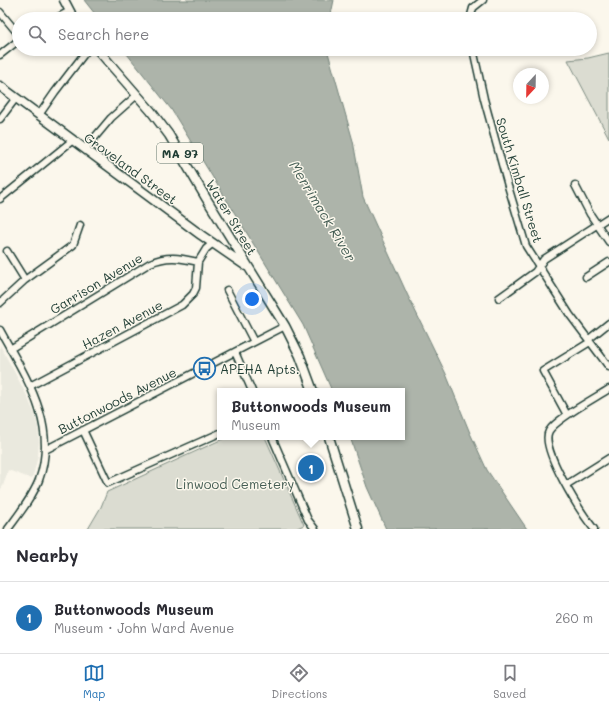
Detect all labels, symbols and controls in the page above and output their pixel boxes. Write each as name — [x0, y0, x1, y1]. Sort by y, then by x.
search box — [12, 12, 597, 56]
icon: search — [26, 23, 48, 45]
text: Search here — [58, 24, 149, 44]
north arrow — [513, 68, 549, 104]
street label: South Kimball Street — [493, 115, 547, 245]
street label: Groveland Street — [81, 128, 181, 208]
road number: MA 97 — [157, 143, 203, 163]
water label: Merrimack River — [285, 157, 361, 265]
street label: Water Street — [203, 176, 261, 258]
street label: Garrison Avenue — [47, 249, 145, 317]
your location — [242, 289, 262, 309]
street label: Hazen Avenue — [79, 296, 165, 352]
bus stop icon: APEHA Apts. — [191, 355, 217, 381]
place label: APEHA Apts. — [220, 360, 300, 377]
street label: Buttonwoods Avenue — [55, 363, 179, 437]
popup — [217, 388, 405, 440]
text: Buttonwoods Museum — [231, 396, 391, 416]
text: Museum — [231, 416, 280, 433]
pin: 1 — [298, 453, 324, 483]
park label: Linwood Cemetery — [176, 475, 295, 492]
text: Nearby — [16, 544, 78, 566]
text: Buttonwoods Museum — [54, 599, 214, 619]
text: 1 — [26, 609, 32, 626]
text: 260 m — [555, 609, 593, 626]
text: Museum · John Ward Avenue — [54, 619, 234, 636]
tab: Map — [83, 662, 105, 701]
tab: Directions — [271, 662, 327, 701]
tab: Saved — [493, 662, 526, 701]

